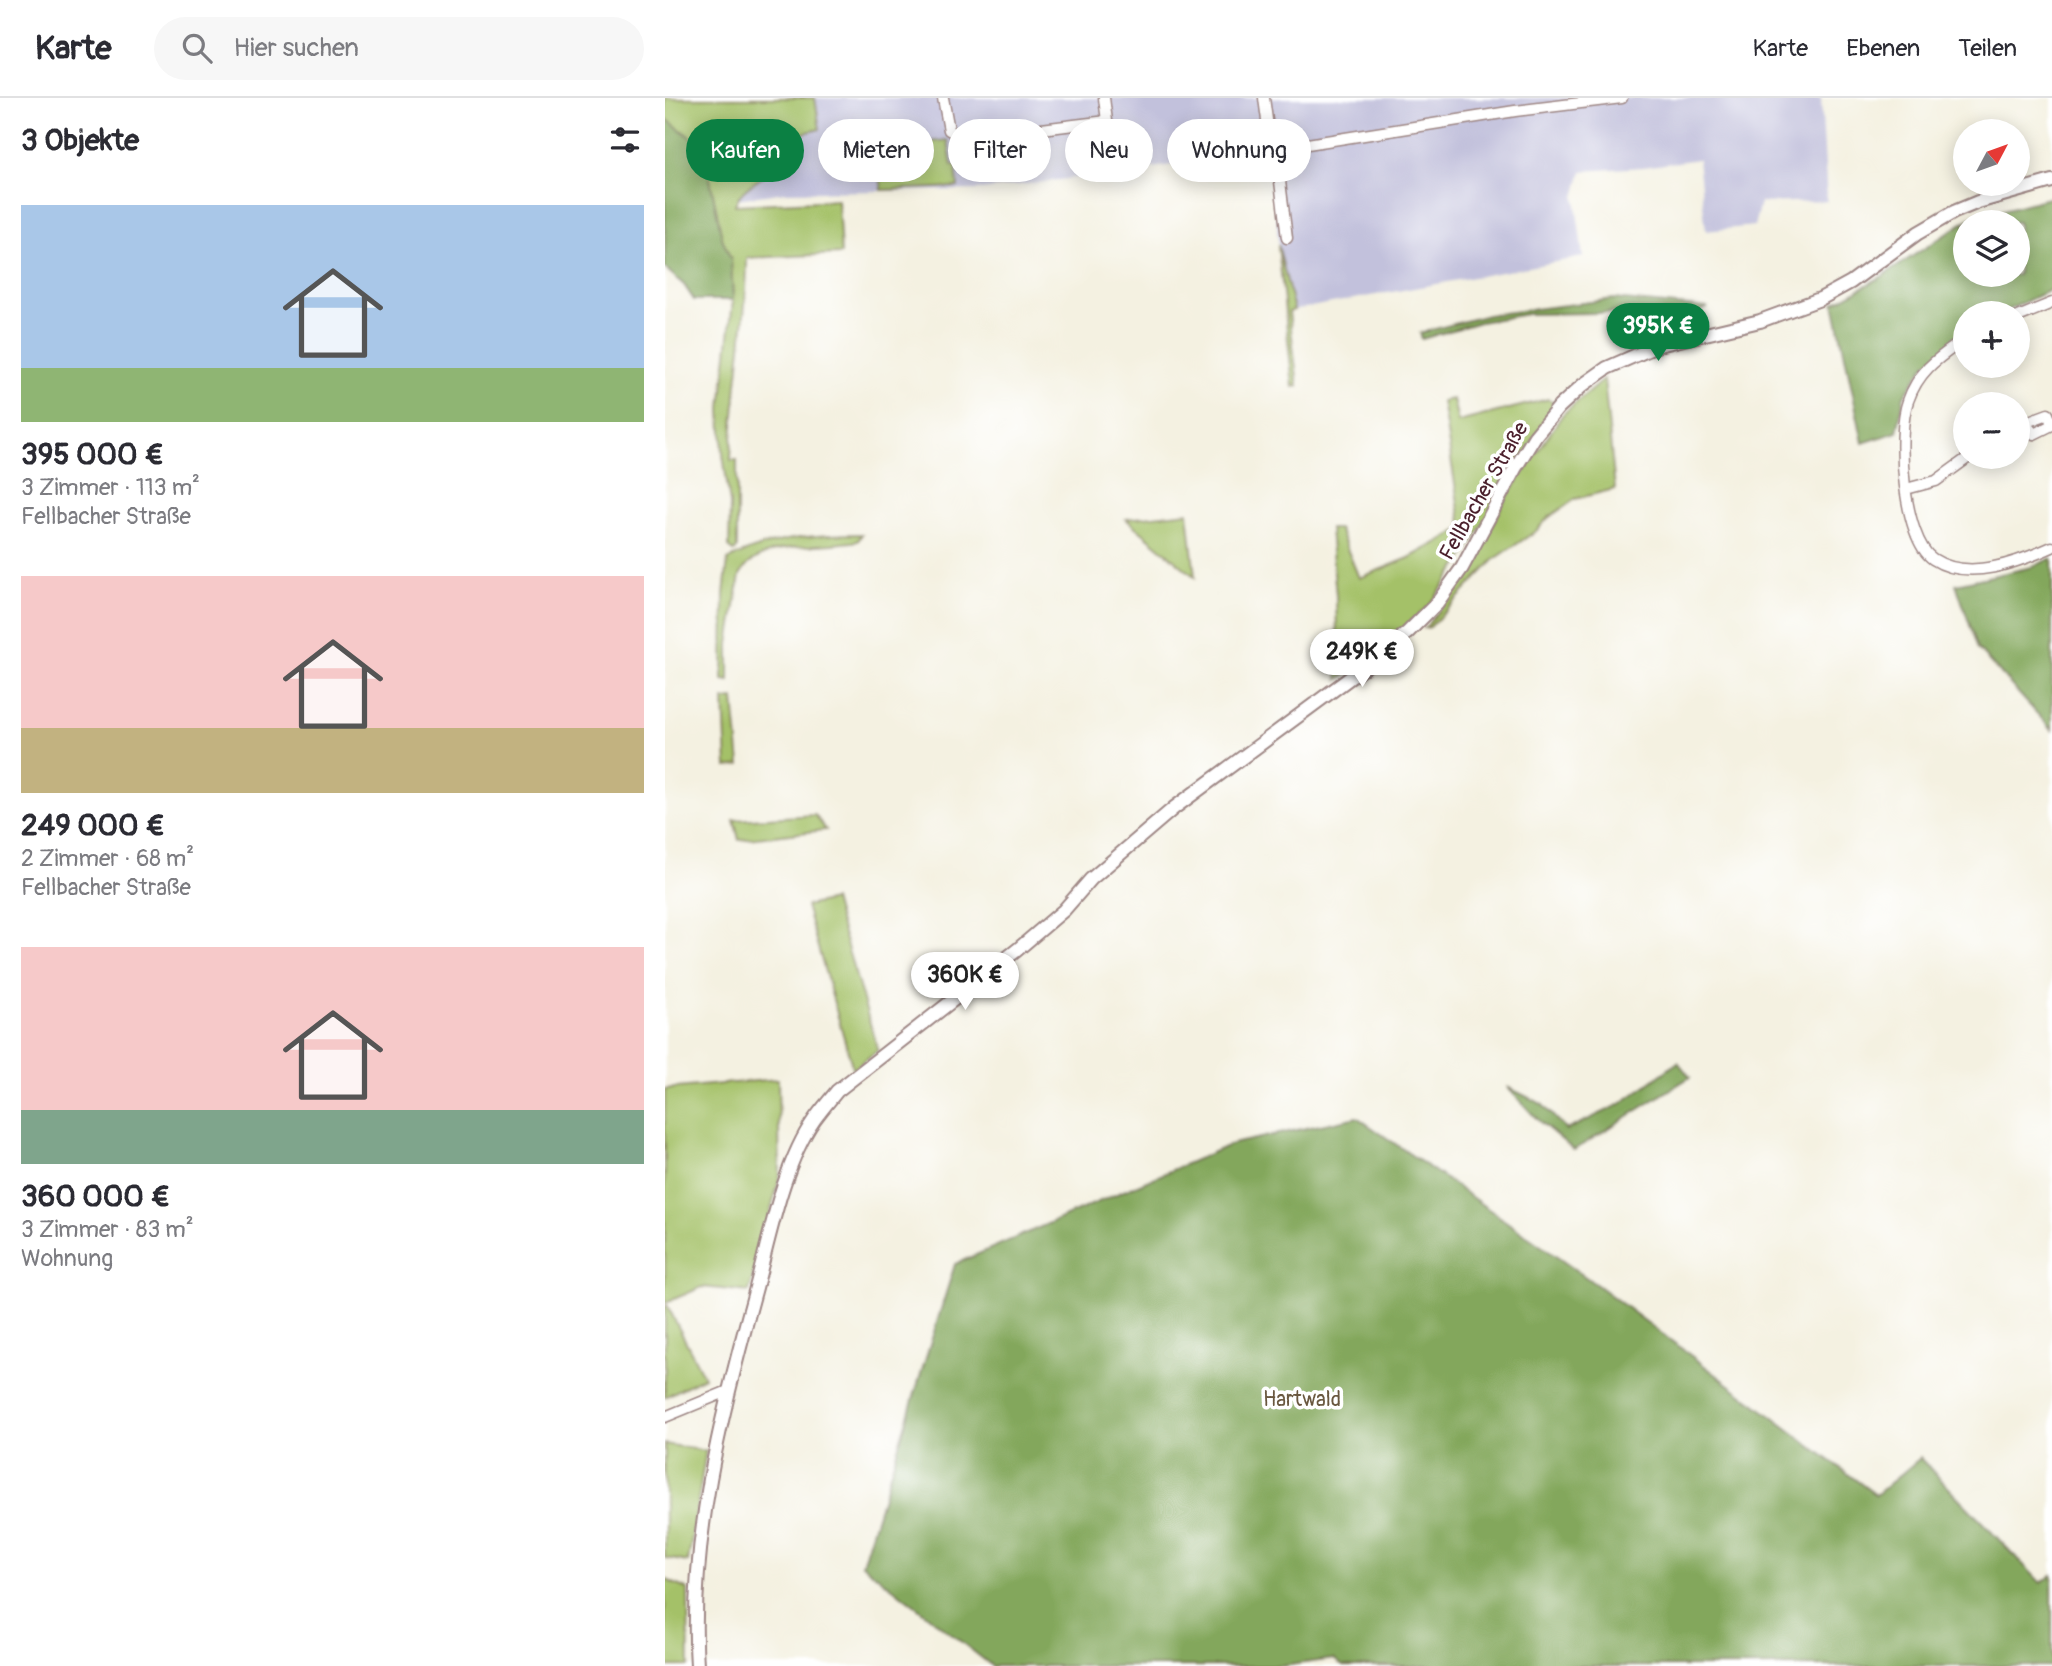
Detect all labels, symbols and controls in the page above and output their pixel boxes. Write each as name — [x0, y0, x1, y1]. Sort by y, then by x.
search box — [154, 17, 644, 80]
text: Karte — [35, 28, 112, 69]
icon: search — [178, 29, 216, 67]
text: Hier suchen — [234, 32, 359, 64]
text: Karte — [1753, 34, 1808, 63]
text: Ebenen — [1846, 34, 1920, 63]
text: Teilen — [1958, 34, 2017, 63]
chip: Kaufen — [686, 119, 804, 182]
chip: Mieten — [818, 119, 934, 182]
chip: Filter — [948, 119, 1051, 182]
chip: Neu — [1065, 119, 1153, 182]
chip: Wohnung — [1167, 119, 1311, 182]
north arrow — [1953, 119, 2030, 196]
map controls — [1953, 119, 2030, 469]
icon: filters — [606, 121, 644, 159]
text: 3 Objekte — [21, 122, 139, 159]
button: layers — [1953, 210, 2030, 287]
icon: home — [270, 250, 396, 376]
button: + — [1953, 301, 2030, 378]
pin: 395K € — [1601, 303, 1715, 363]
text: 395K € — [1622, 311, 1694, 340]
button: − — [1953, 392, 2030, 469]
street label: Fellbacher Straße — [1434, 417, 1535, 565]
text: 395 000 € — [21, 436, 164, 473]
text: 3 Zimmer · 113 m² — [21, 473, 200, 502]
text: Fellbacher Straße — [21, 502, 191, 531]
icon: home — [270, 621, 396, 747]
pin: 249K € — [1305, 630, 1419, 689]
text: 249K € — [1326, 637, 1398, 666]
text: 249 000 € — [21, 807, 165, 844]
text: 2 Zimmer · 68 m² — [21, 844, 194, 873]
text: Fellbacher Straße — [21, 873, 191, 902]
pin: 360K € — [908, 953, 1022, 1012]
text: 360K € — [927, 960, 1003, 989]
icon: home — [270, 992, 396, 1118]
text: 360 000 € — [21, 1178, 170, 1215]
text: 3 Zimmer · 83 m² — [21, 1215, 194, 1244]
text: Wohnung — [21, 1244, 113, 1273]
park label: Hartwald — [1263, 1386, 1341, 1413]

